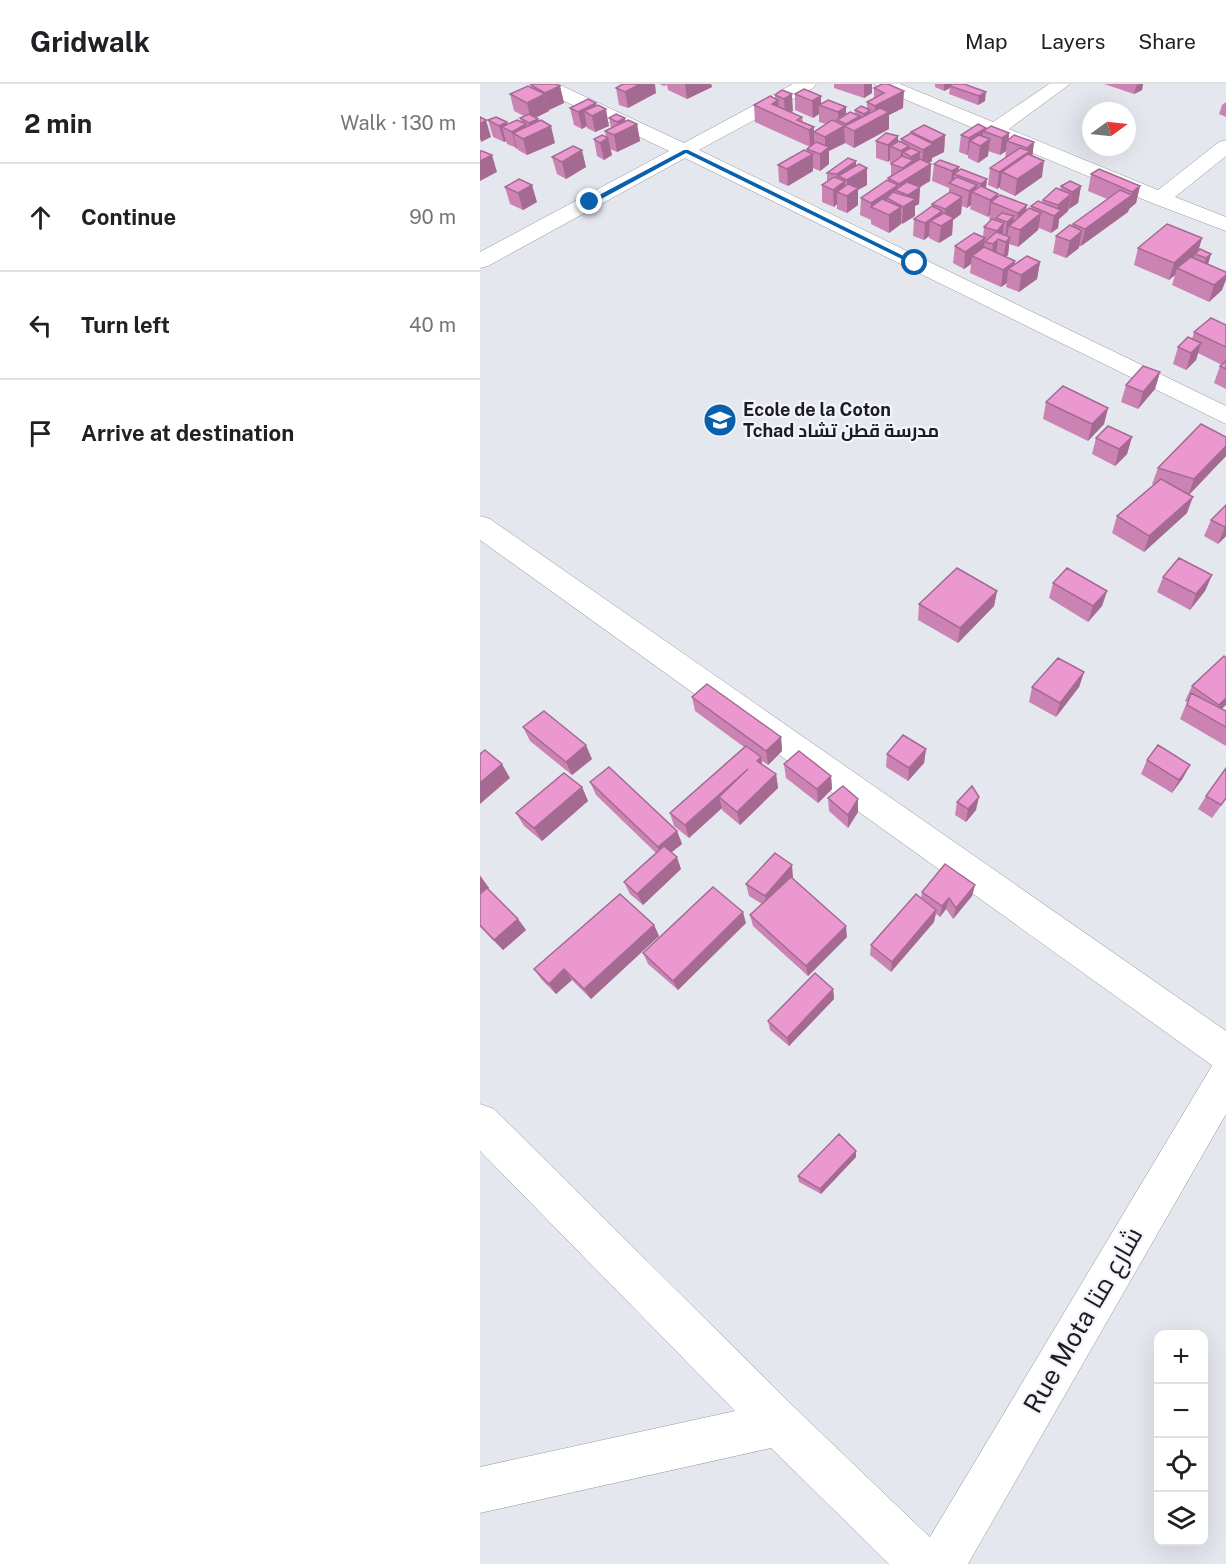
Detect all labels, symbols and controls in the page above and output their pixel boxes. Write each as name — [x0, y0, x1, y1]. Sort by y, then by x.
text: Gridwalk — [30, 25, 150, 58]
text: Map — [965, 29, 1008, 54]
text: Layers — [1041, 29, 1105, 54]
text: Share — [1138, 29, 1196, 54]
north arrow — [1082, 102, 1136, 156]
text: 2 min — [24, 108, 92, 139]
text: Walk · 130 m — [340, 111, 456, 135]
route end — [576, 188, 602, 214]
icon: ahead — [24, 201, 57, 234]
text: Continue — [81, 204, 176, 230]
text: 90 m — [409, 205, 456, 229]
route start — [901, 249, 927, 275]
icon: left — [24, 309, 57, 342]
text: Turn left — [81, 312, 170, 338]
text: 40 m — [409, 313, 456, 337]
place label: Ecole de la Coton Tchad مدرسة قطن تشاد — [743, 399, 939, 442]
school or university icon: Ecole de la Coton Tchad مدرسة قطن تشاد — [702, 402, 738, 438]
icon: arrive — [24, 417, 57, 450]
text: Arrive at destination — [81, 420, 294, 446]
street label: Rue Mota شارع متا — [1017, 1221, 1150, 1419]
map controls — [1154, 1330, 1208, 1546]
button: + — [1154, 1330, 1208, 1384]
button: − — [1154, 1384, 1208, 1438]
button: locate — [1154, 1438, 1208, 1492]
button: layers — [1154, 1492, 1208, 1546]

